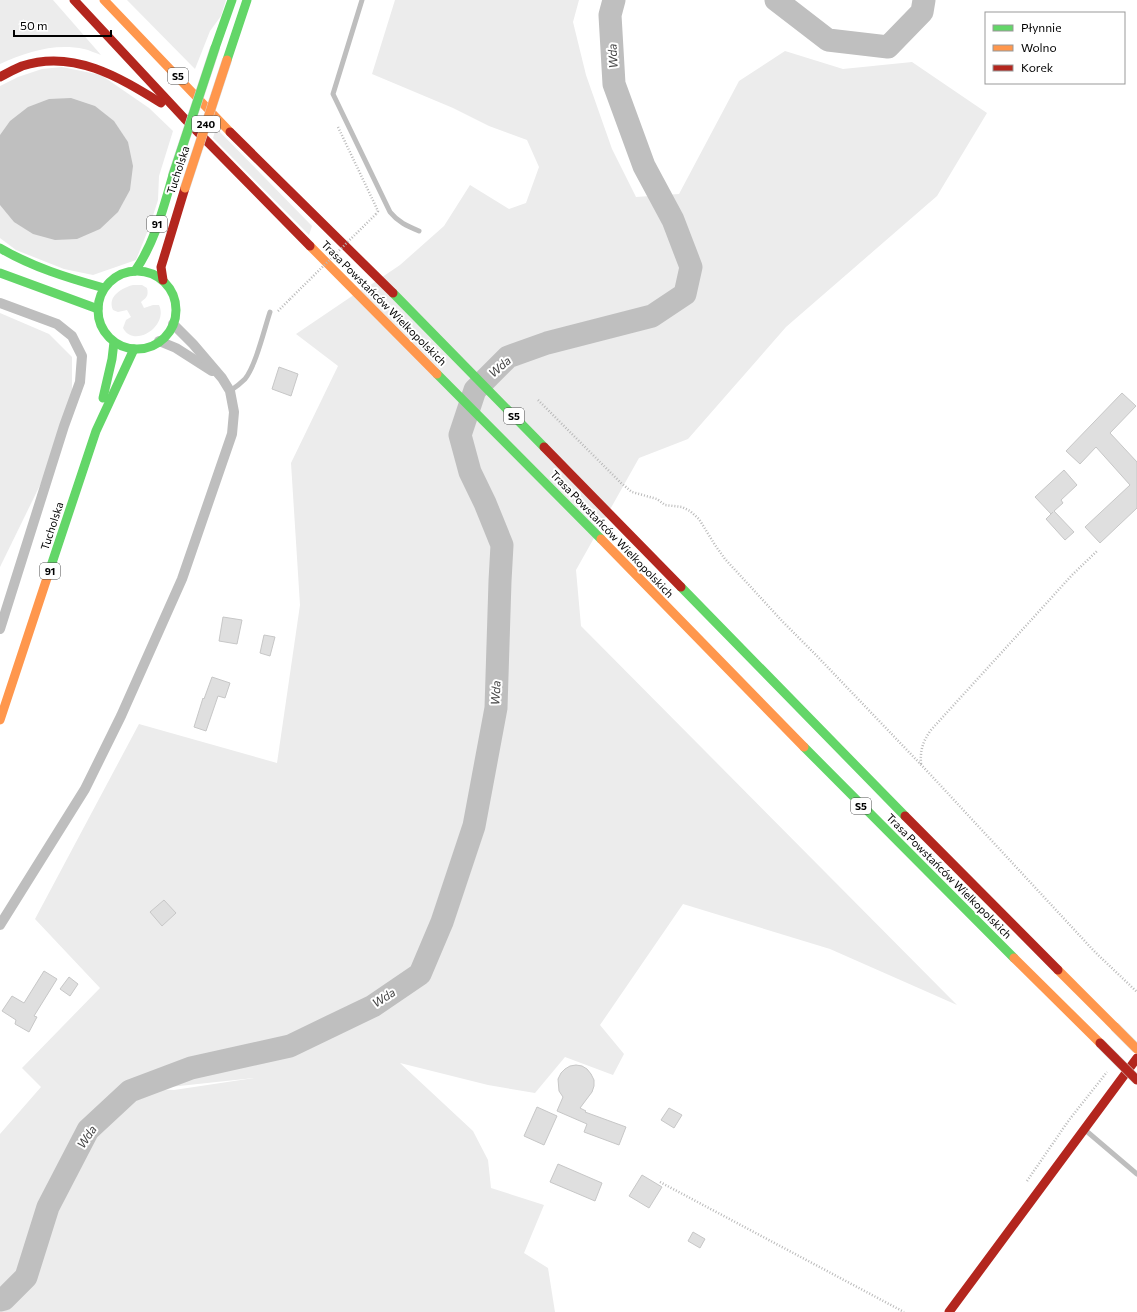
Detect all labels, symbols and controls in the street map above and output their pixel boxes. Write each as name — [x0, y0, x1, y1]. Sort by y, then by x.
scale bar — [14, 12, 111, 38]
legend — [985, 12, 1125, 84]
text: 50 m — [20, 18, 48, 32]
text: Płynnie — [1021, 20, 1062, 34]
text: Wolno — [1021, 40, 1057, 54]
water label: Wda — [604, 43, 620, 69]
text: Korek — [1021, 60, 1054, 74]
road number: S5 — [168, 68, 188, 84]
road number: 240 — [192, 116, 220, 132]
street label: Tucholska — [164, 144, 191, 196]
road number: 91 — [147, 216, 167, 232]
street label: Trasa Powstańców Wielkopolskich — [319, 237, 450, 368]
water label: Wda — [485, 353, 513, 380]
road number: S5 — [504, 408, 524, 424]
street label: Trasa Powstańców Wielkopolskich — [548, 467, 677, 600]
street label: Tucholska — [38, 500, 65, 552]
road number: 91 — [40, 563, 60, 579]
water label: Wda — [487, 680, 503, 706]
road number: S5 — [851, 798, 871, 814]
street label: Trasa Powstańców Wielkopolskich — [884, 810, 1015, 941]
water label: Wda — [369, 985, 398, 1010]
water label: Wda — [73, 1122, 99, 1151]

